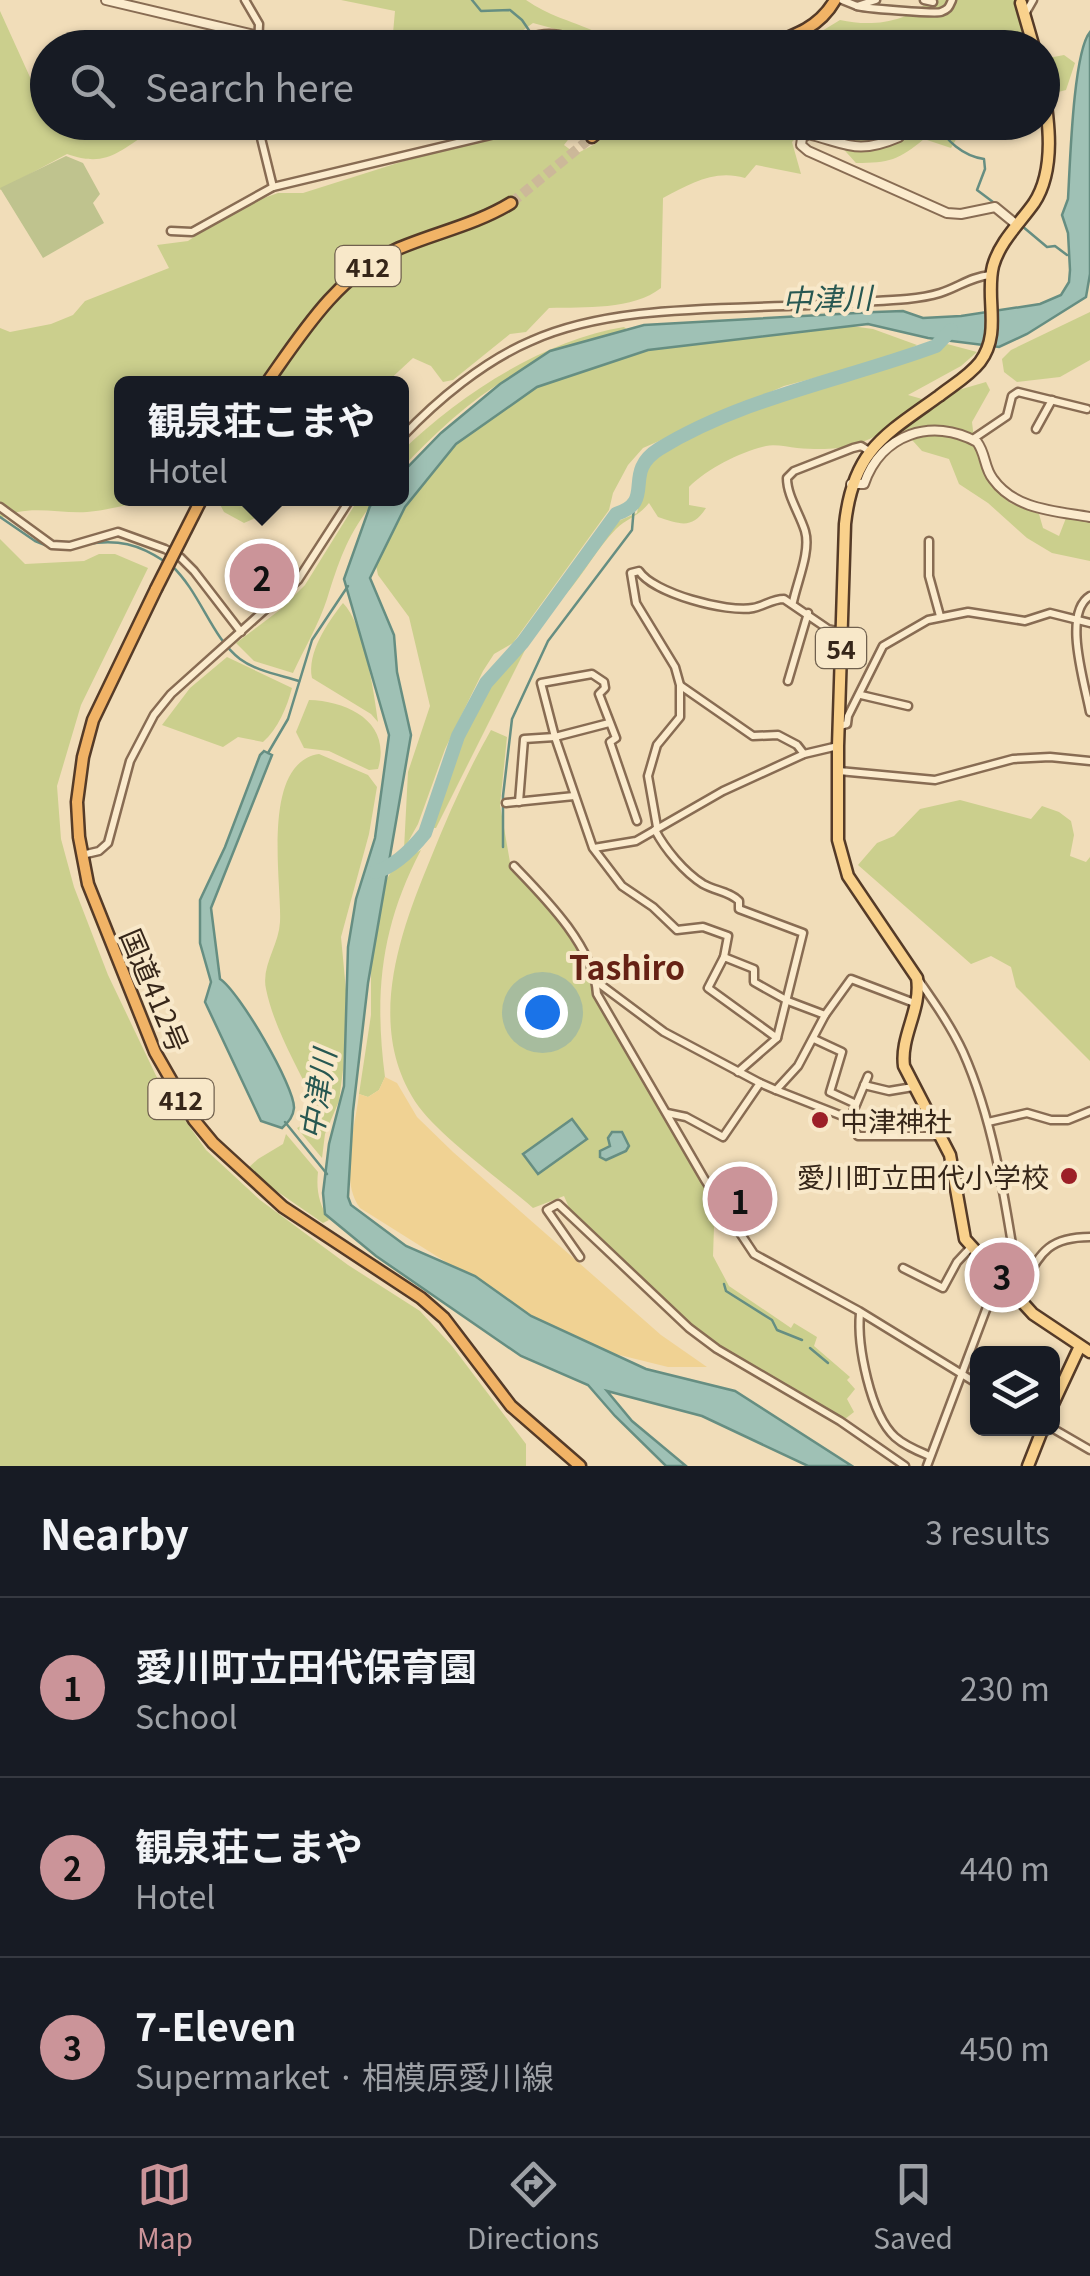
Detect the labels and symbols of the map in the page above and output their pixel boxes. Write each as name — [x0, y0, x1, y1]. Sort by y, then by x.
road number: 412 — [336, 246, 400, 286]
water label: 中津川 — [781, 273, 876, 321]
pin: 2 — [230, 538, 294, 614]
road number: 54 — [816, 628, 866, 668]
street label: 国道412号 — [112, 922, 200, 1058]
district label: Tashiro — [569, 943, 685, 989]
your location — [517, 987, 568, 1038]
water label: 中津川 — [287, 1043, 345, 1142]
road number: 412 — [148, 1079, 214, 1119]
place label: 中津神社 — [840, 1100, 952, 1140]
marker: 中津神社 — [809, 1109, 831, 1131]
place label: 愛川町立田代小学校 — [797, 1156, 1049, 1196]
pin: 1 — [708, 1162, 772, 1236]
marker: 愛川町立田代小学校 — [1058, 1165, 1080, 1187]
pin: 3 — [970, 1238, 1034, 1312]

